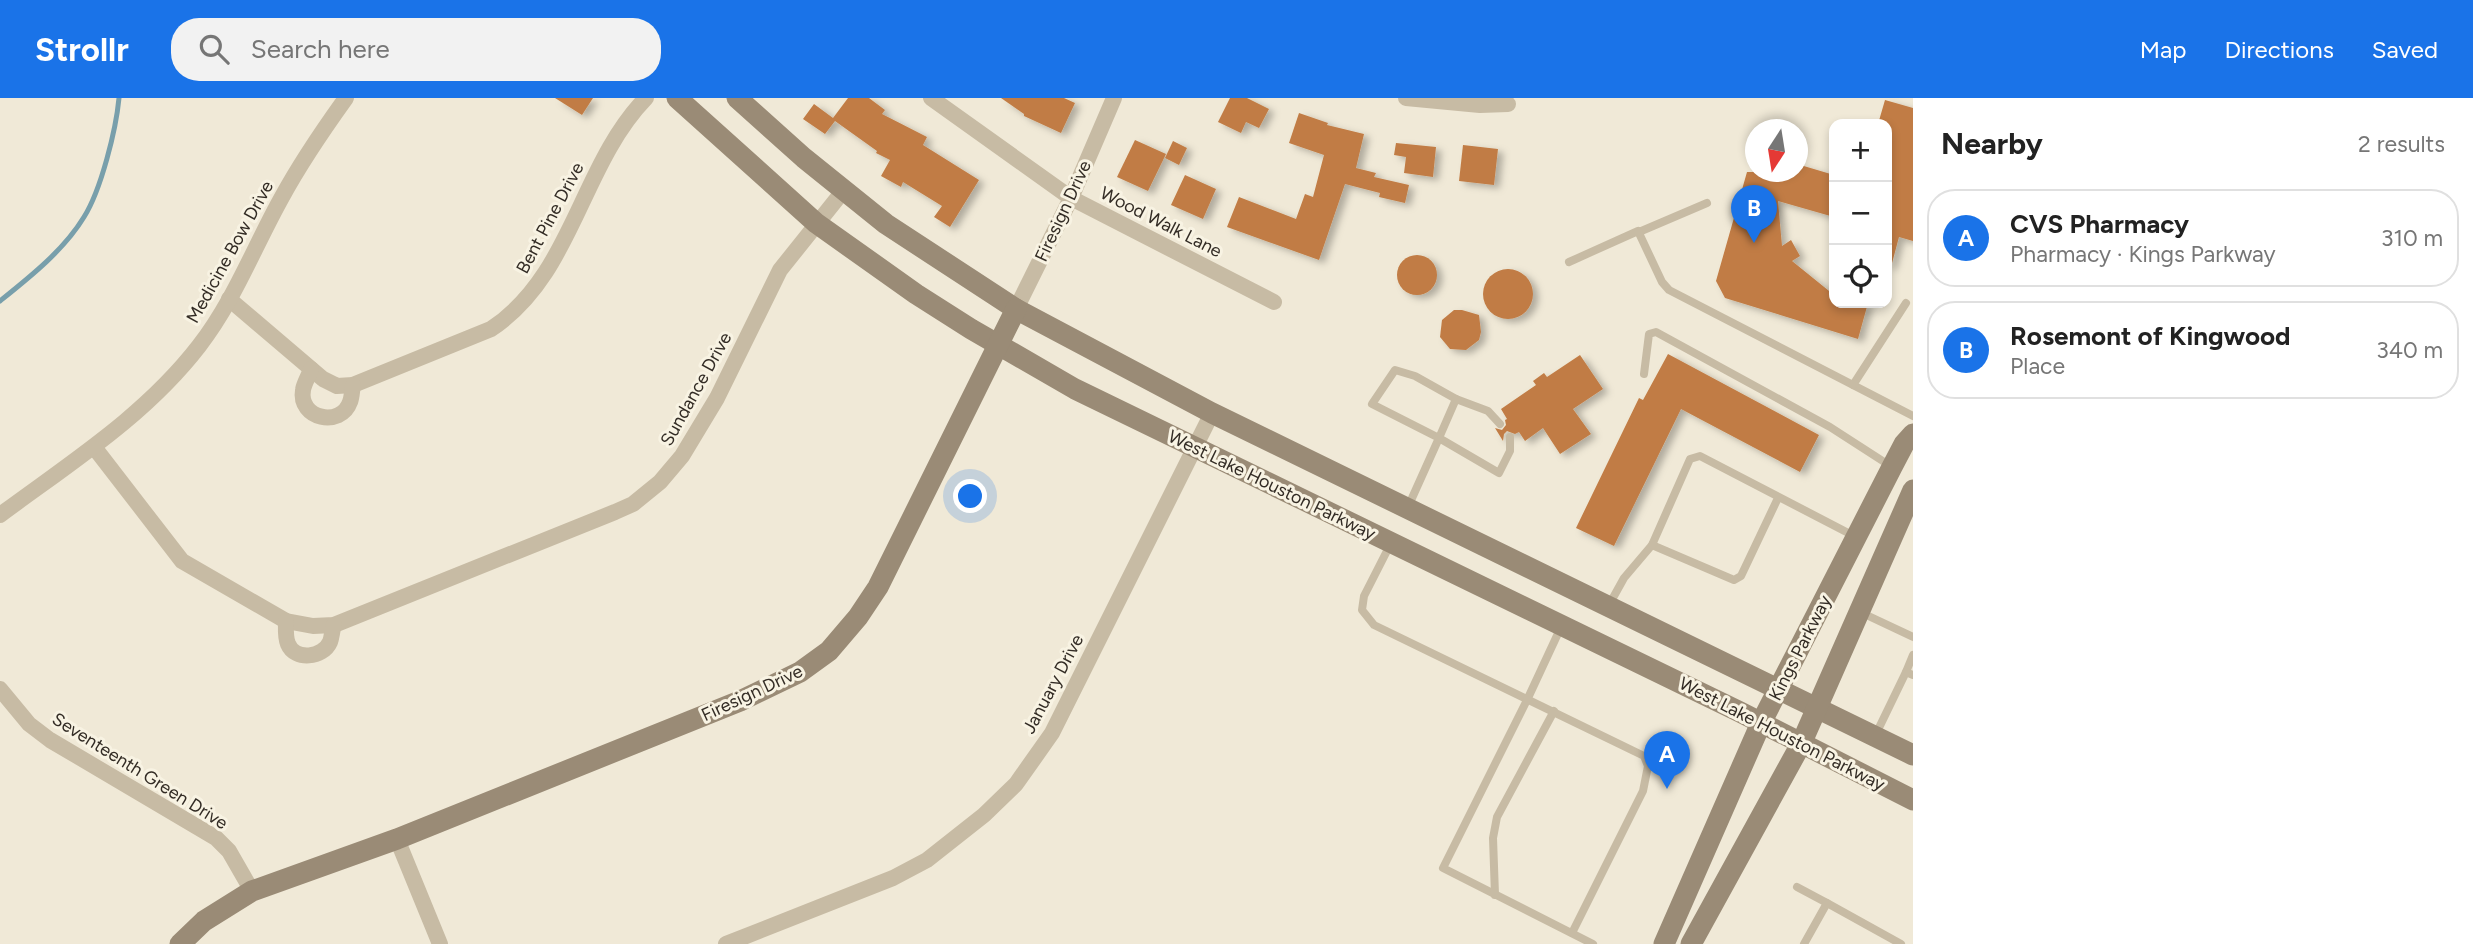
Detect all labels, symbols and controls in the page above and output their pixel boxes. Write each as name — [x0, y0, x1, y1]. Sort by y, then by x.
search box — [171, 18, 661, 81]
text: Strollr — [35, 30, 129, 69]
icon: search — [195, 30, 233, 68]
text: Search here — [251, 33, 390, 65]
text: Map — [2140, 35, 2186, 64]
text: Directions — [2224, 35, 2334, 64]
text: Saved — [2372, 35, 2438, 64]
north arrow — [1745, 119, 1808, 182]
map controls — [1829, 119, 1892, 308]
button: + — [1829, 119, 1892, 182]
text: Nearby — [1941, 125, 2043, 162]
text: 2 results — [2358, 130, 2445, 158]
street label: Firesign Drive — [1030, 157, 1096, 265]
street label: Bent Pine Drive — [511, 159, 589, 277]
street label: Medicine Bow Drive — [182, 177, 278, 327]
street label: Wood Walk Lane — [1096, 182, 1226, 262]
button: − — [1829, 182, 1892, 245]
pin: B — [1731, 185, 1777, 243]
text: CVS Pharmacy — [2010, 208, 2189, 240]
text: A — [1958, 224, 1974, 252]
text: 310 m — [2381, 224, 2443, 252]
text: Pharmacy · Kings Parkway — [2010, 240, 2276, 268]
button: locate — [1829, 245, 1892, 308]
text: Rosemont of Kingwood — [2010, 320, 2291, 352]
street label: Sundance Drive — [656, 328, 736, 450]
text: B — [1959, 336, 1973, 364]
text: 340 m — [2376, 336, 2443, 364]
text: Place — [2010, 352, 2065, 380]
street label: West Lake Houston Parkway — [1165, 425, 1380, 545]
your location — [953, 479, 987, 513]
street label: Kings Parkway — [1764, 591, 1836, 704]
street label: January Drive — [1018, 630, 1088, 737]
street label: Firesign Drive — [698, 660, 806, 726]
street label: West Lake Houston Parkway — [1675, 672, 1889, 796]
street label: Seventeenth Green Drive — [48, 708, 232, 834]
pin: A — [1644, 731, 1690, 789]

